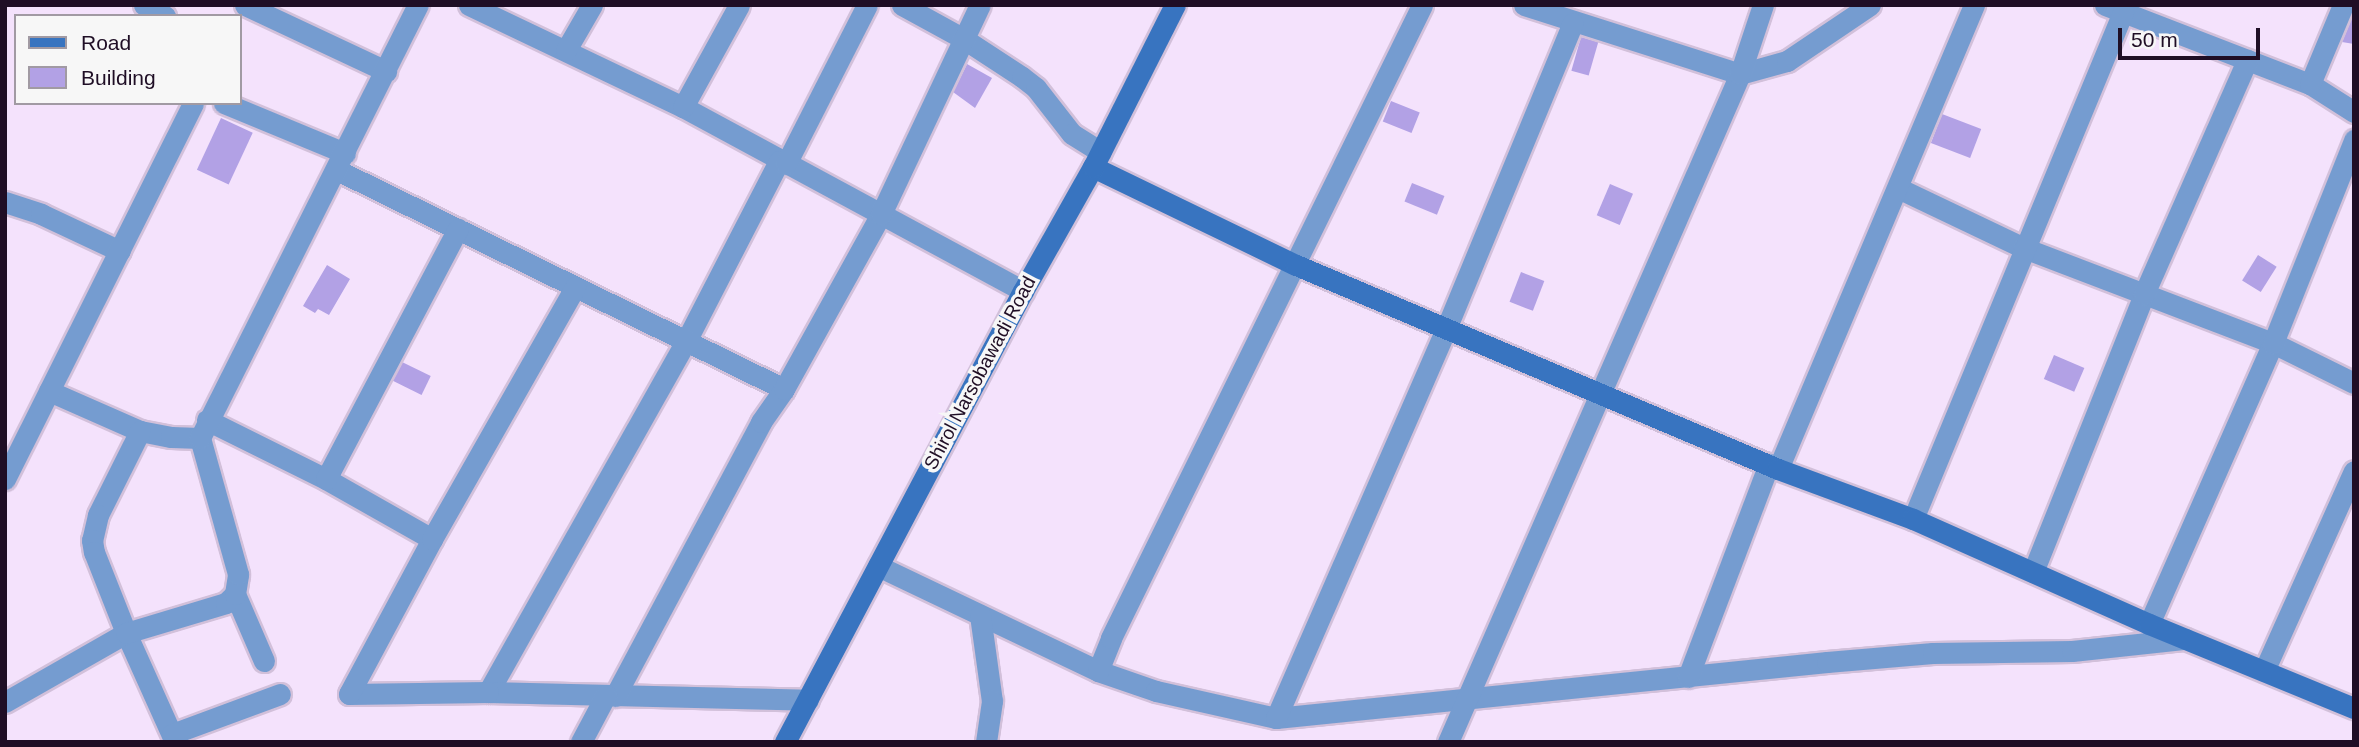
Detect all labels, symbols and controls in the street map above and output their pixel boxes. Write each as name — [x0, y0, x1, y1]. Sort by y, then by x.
legend — [14, 14, 242, 105]
scale bar — [2121, 14, 2263, 58]
text: 50 m — [2131, 28, 2178, 51]
text: Road — [81, 31, 131, 54]
text: Building — [81, 66, 156, 89]
street label: Shirol Narsobawadi Road — [919, 273, 1041, 473]

